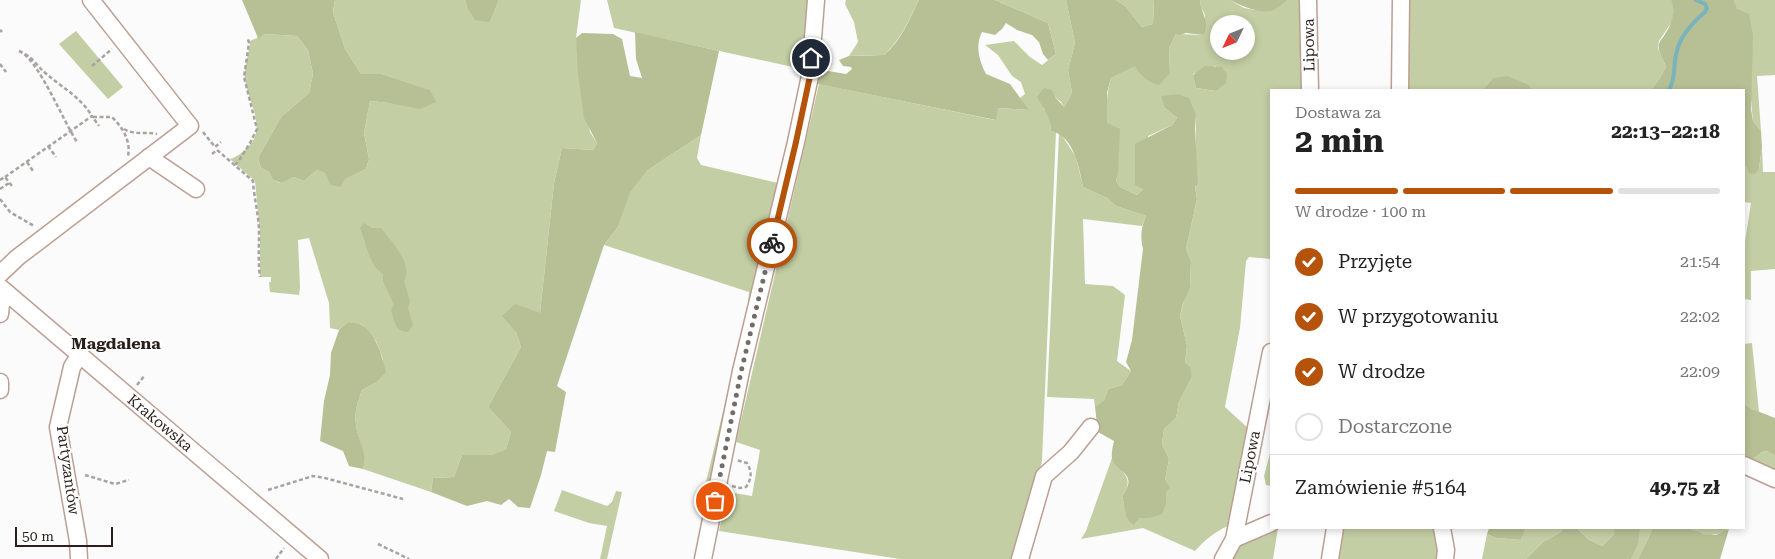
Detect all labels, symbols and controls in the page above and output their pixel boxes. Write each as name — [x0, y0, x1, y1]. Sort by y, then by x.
north arrow — [1210, 15, 1255, 60]
map controls — [1210, 15, 1255, 60]
street label: Lipowa — [1300, 18, 1318, 72]
pin — [790, 37, 832, 79]
icon: home — [797, 44, 825, 72]
text: Dostawa za — [1295, 103, 1381, 122]
text: 22:13–22:18 — [1611, 120, 1720, 143]
text: 2 min — [1295, 122, 1384, 160]
text: W drodze · 100 m — [1295, 202, 1426, 221]
courier — [747, 218, 797, 268]
icon: bike — [758, 229, 786, 257]
icon: check — [1295, 248, 1323, 276]
text: Przyjęte — [1338, 250, 1412, 273]
text: 21:54 — [1680, 252, 1720, 271]
icon: check — [1295, 303, 1323, 331]
text: W przygotowaniu — [1338, 305, 1498, 328]
text: 22:02 — [1680, 307, 1720, 326]
district label: Magdalena — [71, 334, 161, 353]
icon: check — [1295, 358, 1323, 386]
text: W drodze — [1338, 360, 1425, 383]
text: 22:09 — [1680, 362, 1720, 381]
street label: Krakowska — [124, 391, 196, 455]
text: Dostarczone — [1338, 415, 1452, 438]
street label: Partyzantów — [53, 424, 83, 516]
street label: Lipowa — [1236, 429, 1264, 485]
text: Zamówienie #5164 — [1295, 476, 1466, 499]
text: 49.75 zł — [1650, 476, 1720, 499]
pin — [694, 480, 736, 522]
icon: bag — [701, 487, 729, 515]
scale bar — [15, 524, 112, 547]
text: 50 m — [22, 528, 54, 544]

